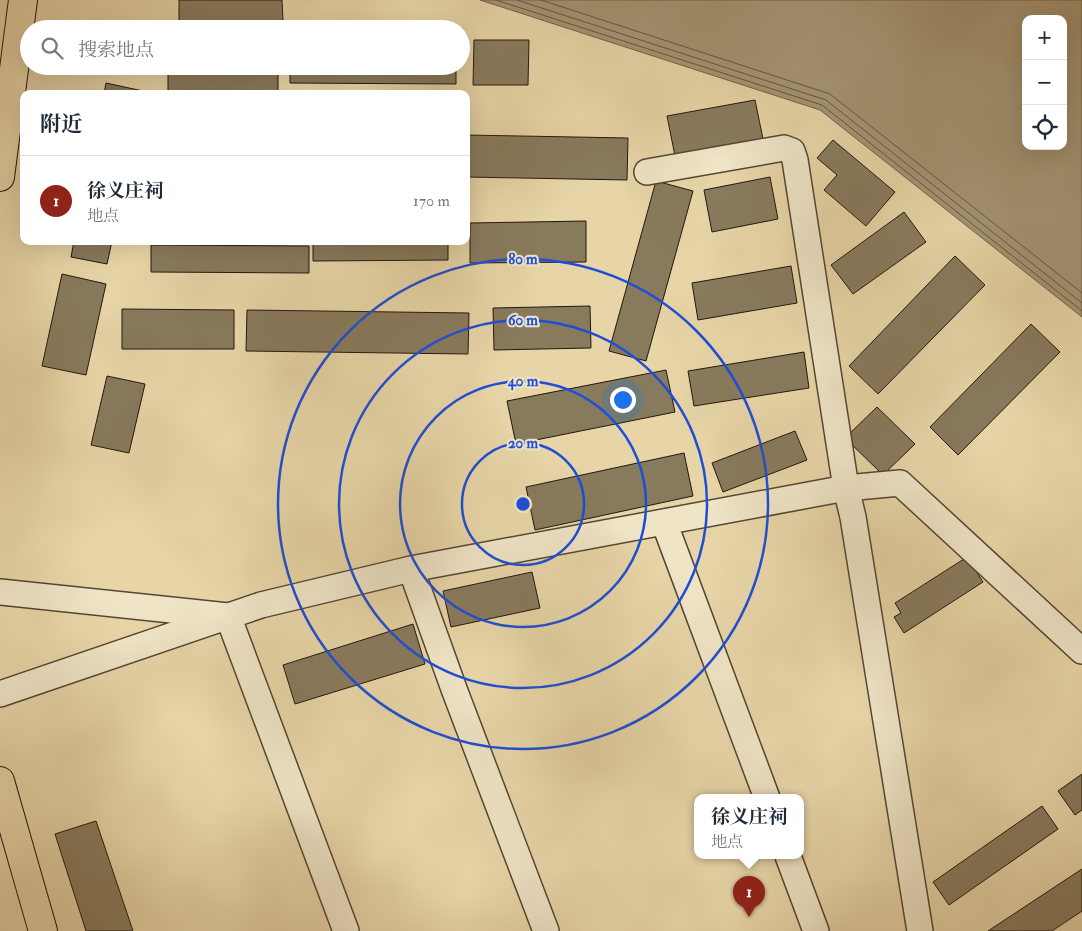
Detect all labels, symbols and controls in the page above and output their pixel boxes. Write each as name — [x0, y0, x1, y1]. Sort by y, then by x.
map controls — [1022, 15, 1067, 150]
button: + — [1022, 15, 1067, 60]
search box — [20, 20, 470, 75]
icon: search — [38, 34, 66, 62]
text: 搜索地点 — [78, 38, 154, 62]
button: − — [1022, 60, 1067, 105]
button: locate — [1022, 105, 1067, 150]
text: 附近 — [40, 111, 82, 138]
text: 徐义庄祠 — [87, 179, 163, 203]
text: 1 — [53, 191, 59, 211]
text: 170 m — [413, 191, 450, 211]
text: 地点 — [87, 206, 119, 226]
text: 80 m — [508, 250, 538, 269]
text: 60 m — [508, 311, 538, 330]
text: 40 m — [507, 372, 539, 391]
your location — [610, 387, 636, 413]
text: 20 m — [508, 434, 538, 453]
centre of rings — [514, 495, 532, 513]
popup — [694, 794, 804, 859]
text: 徐义庄祠 — [711, 805, 787, 829]
text: 地点 — [711, 832, 743, 852]
pin: 1 — [733, 876, 765, 917]

